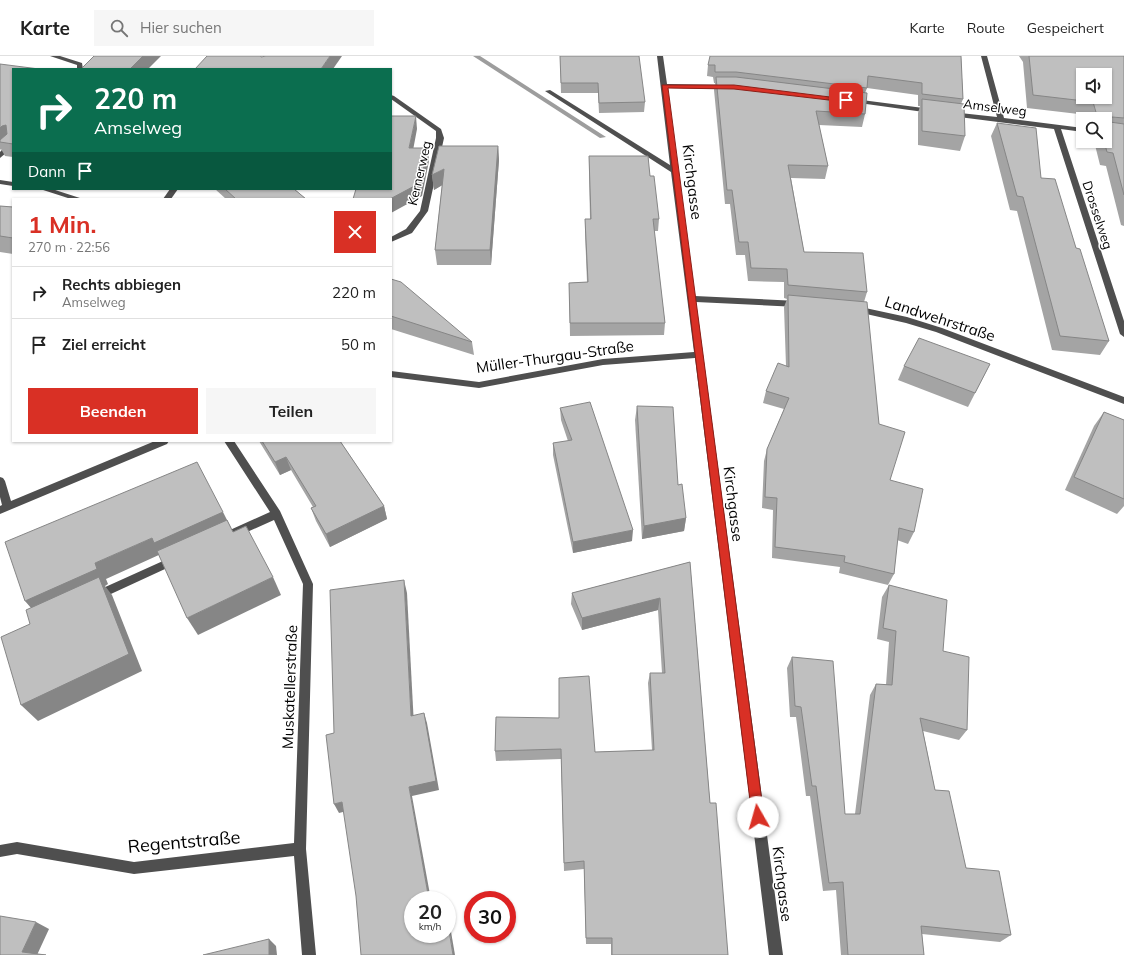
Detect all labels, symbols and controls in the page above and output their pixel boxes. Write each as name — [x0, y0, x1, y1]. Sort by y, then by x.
search box — [94, 10, 374, 46]
text: Karte — [20, 16, 70, 40]
icon: search — [108, 17, 130, 39]
text: Hier suchen — [140, 18, 222, 37]
text: Karte — [910, 19, 945, 37]
text: Route — [967, 19, 1005, 37]
text: Gespeichert — [1027, 19, 1104, 37]
map controls — [1076, 68, 1112, 148]
button: sound — [1076, 68, 1112, 104]
text: 220 m — [94, 81, 177, 116]
pin — [829, 83, 863, 117]
icon: right — [28, 84, 80, 136]
icon: arrive — [835, 89, 857, 111]
street label: Amselweg — [962, 95, 1028, 119]
button: search — [1076, 112, 1112, 148]
text: Amselweg — [94, 116, 182, 139]
street label: Kernerweg — [404, 139, 434, 207]
street label: Kirchgasse — [678, 143, 707, 221]
icon: arrive — [74, 160, 96, 182]
text: Dann — [28, 162, 66, 181]
street label: Drosselweg — [1079, 179, 1117, 251]
text: 1 Min. — [28, 209, 97, 239]
button: close — [334, 211, 376, 253]
text: 270 m · 22:56 — [28, 239, 110, 255]
text: Rechts abbiegen — [62, 275, 181, 294]
icon: right — [28, 282, 50, 304]
text: 220 m — [332, 283, 376, 302]
street label: Landwehrstraße — [883, 292, 998, 345]
text: Amselweg — [62, 294, 126, 310]
icon: arrive — [28, 334, 50, 356]
text: Ziel erreicht — [62, 335, 146, 354]
text: 50 m — [341, 335, 376, 354]
street label: Müller-Thurgau-Straße — [475, 336, 635, 377]
button: Beenden — [28, 388, 198, 434]
button: Teilen — [206, 388, 376, 434]
street label: Kirchgasse — [719, 465, 748, 543]
street label: Muskatellerstraße — [278, 625, 301, 749]
position arrow — [737, 796, 779, 838]
street label: Regentstraße — [127, 825, 241, 858]
street label: Kirchgasse — [768, 845, 797, 923]
speed limit sign: 30 — [464, 891, 516, 943]
text: 20 — [418, 899, 442, 924]
text: km/h — [419, 920, 441, 933]

